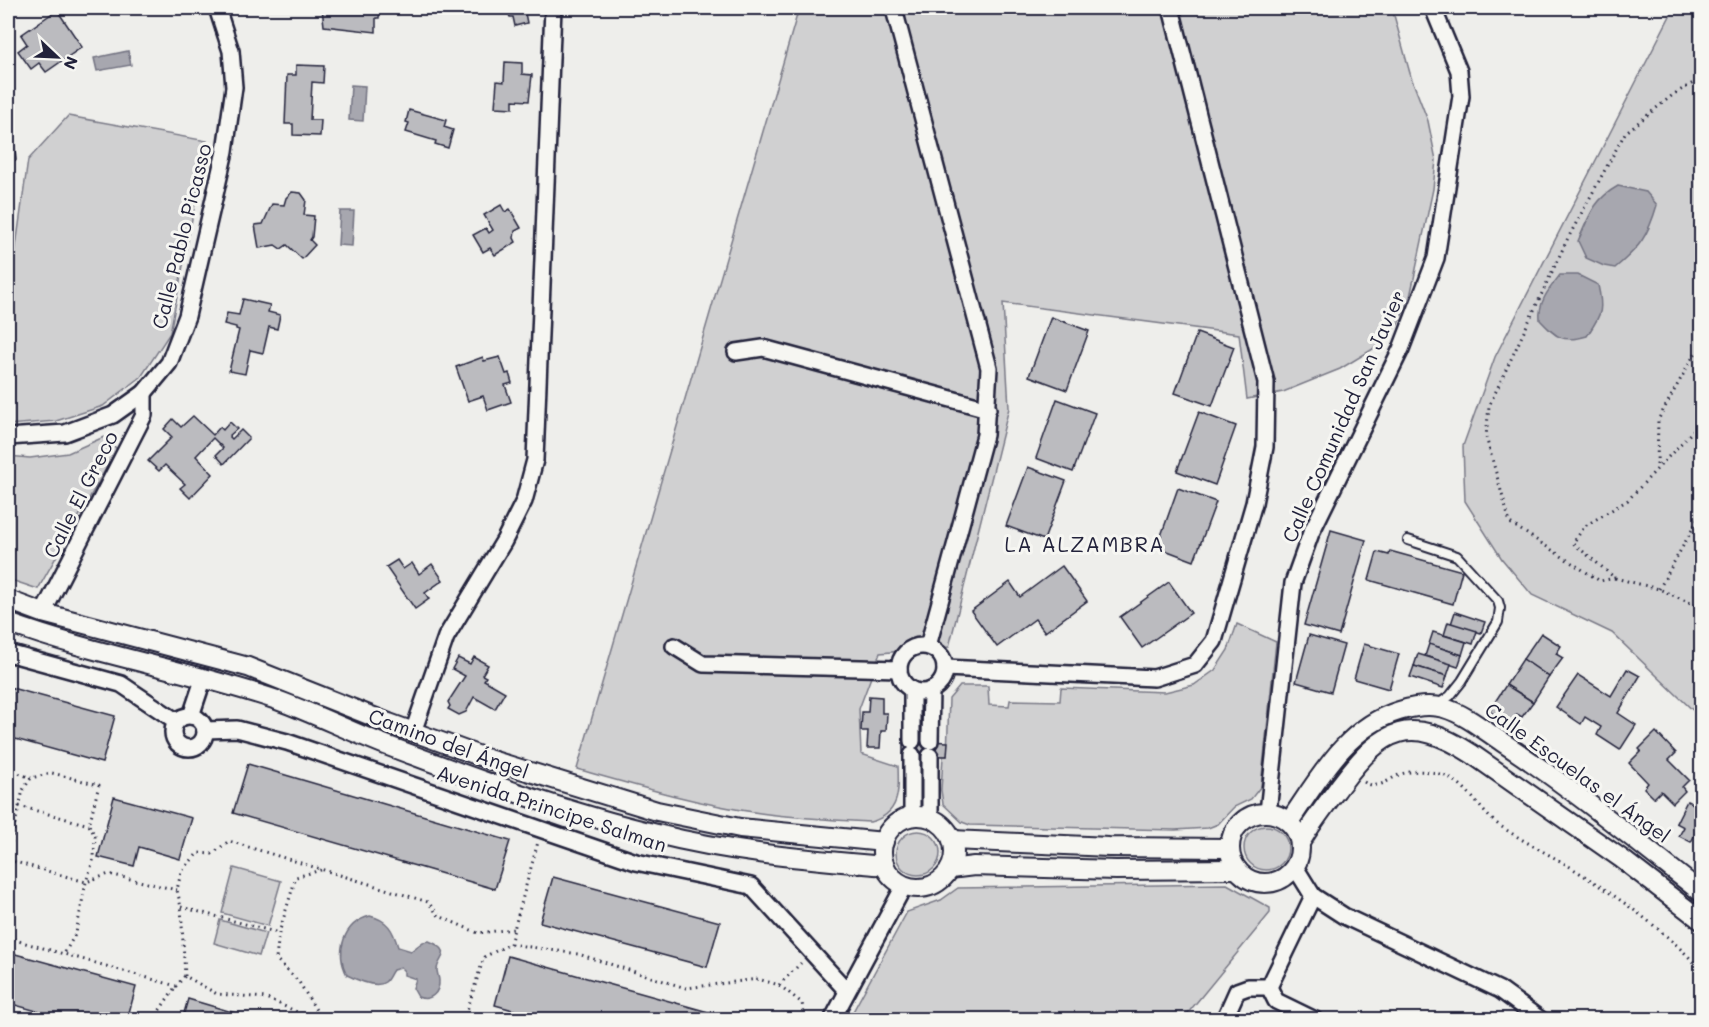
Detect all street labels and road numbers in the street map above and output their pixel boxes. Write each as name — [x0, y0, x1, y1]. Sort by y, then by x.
street label: Calle Pablo Picasso — [145, 140, 217, 331]
street label: Calle Comunidad San Javier — [1275, 286, 1411, 546]
street label: Calle El Greco — [37, 426, 123, 562]
street label: Calle Escuelas el Ángel — [1480, 696, 1676, 848]
street label: Camino del Ángel — [365, 702, 533, 784]
street label: Avenida Principe Salman — [434, 759, 670, 857]

